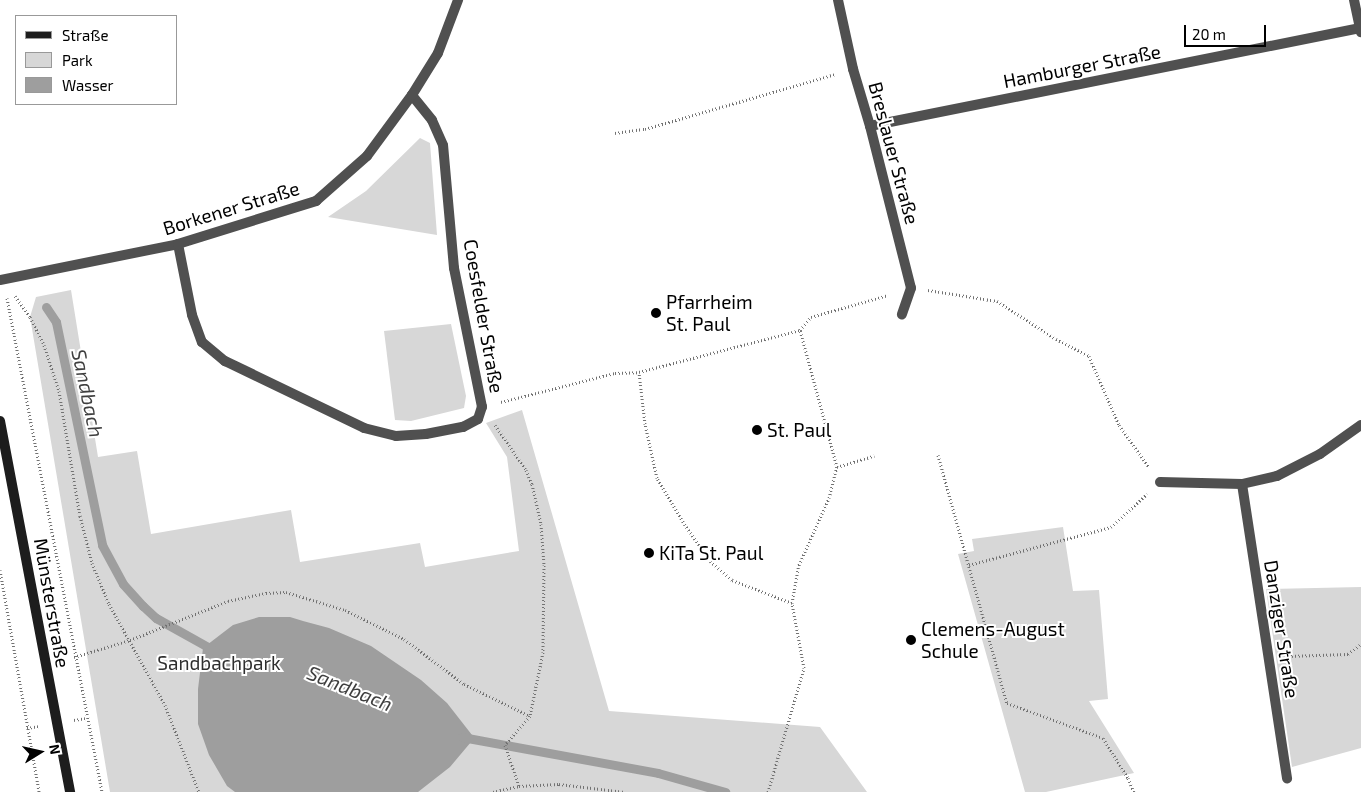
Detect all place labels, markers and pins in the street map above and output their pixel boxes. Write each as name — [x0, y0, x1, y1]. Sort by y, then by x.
place label: Pfarrheim St. Paul — [666, 291, 753, 335]
marker: Pfarrheim St. Paul — [650, 307, 662, 319]
place label: St. Paul — [767, 419, 831, 441]
marker: St. Paul — [751, 424, 763, 436]
place label: KiTa St. Paul — [659, 542, 763, 564]
marker: KiTa St. Paul — [643, 547, 655, 559]
place label: Clemens-August Schule — [921, 618, 1065, 662]
marker: Clemens-August Schule — [905, 634, 917, 646]

